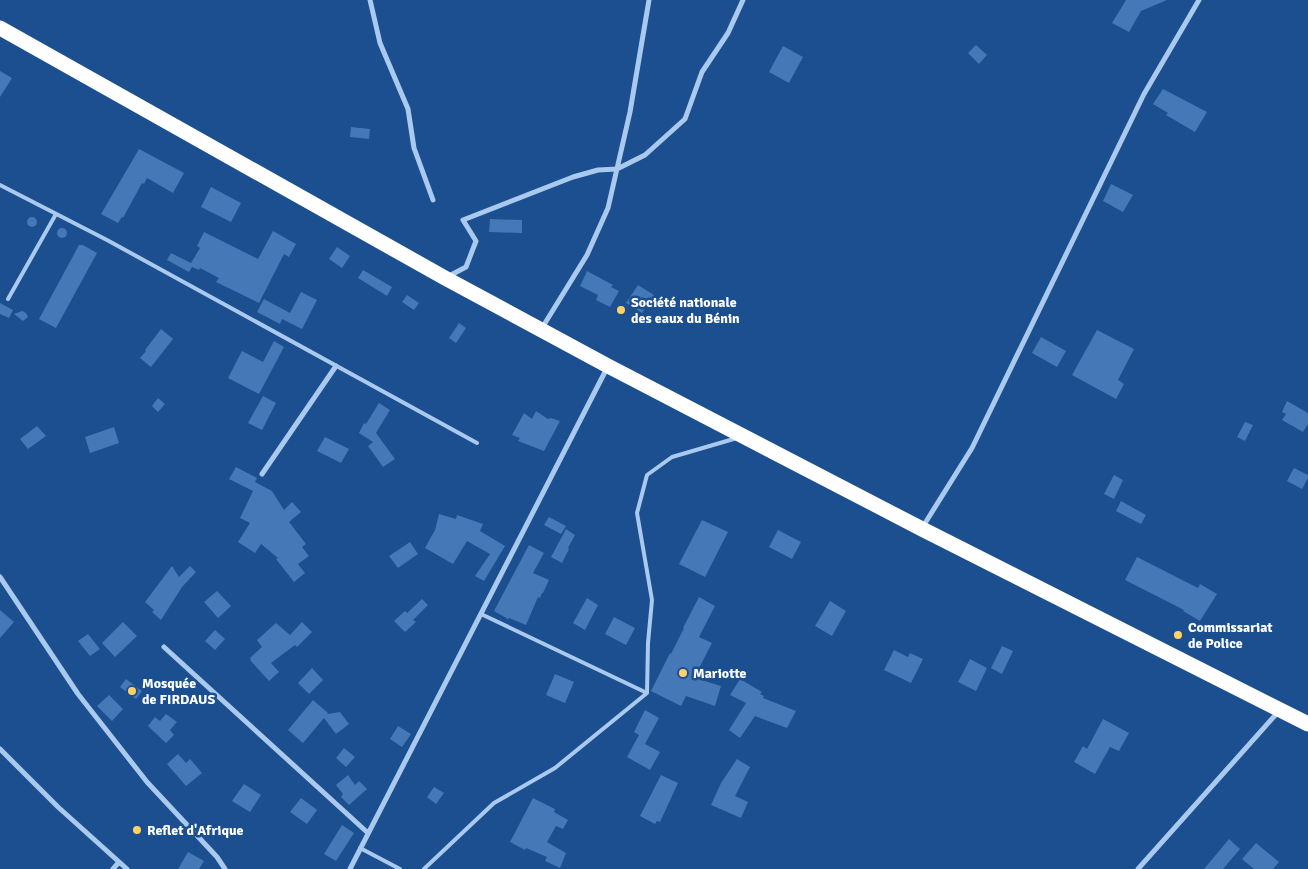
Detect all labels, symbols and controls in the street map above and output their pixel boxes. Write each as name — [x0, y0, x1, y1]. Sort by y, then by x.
place label: Société nationale des eaux du Bénin — [631, 294, 740, 327]
marker: Société nationale des eaux du Bénin — [615, 304, 627, 316]
place label: Commissariat de Police — [1188, 619, 1273, 652]
marker: Commissariat de Police — [1172, 629, 1184, 641]
place label: Mariotte — [693, 665, 747, 682]
marker: Mariotte — [677, 667, 689, 679]
place label: Mosquée de FIRDAUS — [142, 675, 215, 708]
marker: Mosquée de FIRDAUS — [126, 685, 138, 697]
place label: Reflet d'Afrique — [147, 822, 244, 839]
marker: Reflet d'Afrique — [131, 824, 143, 836]

